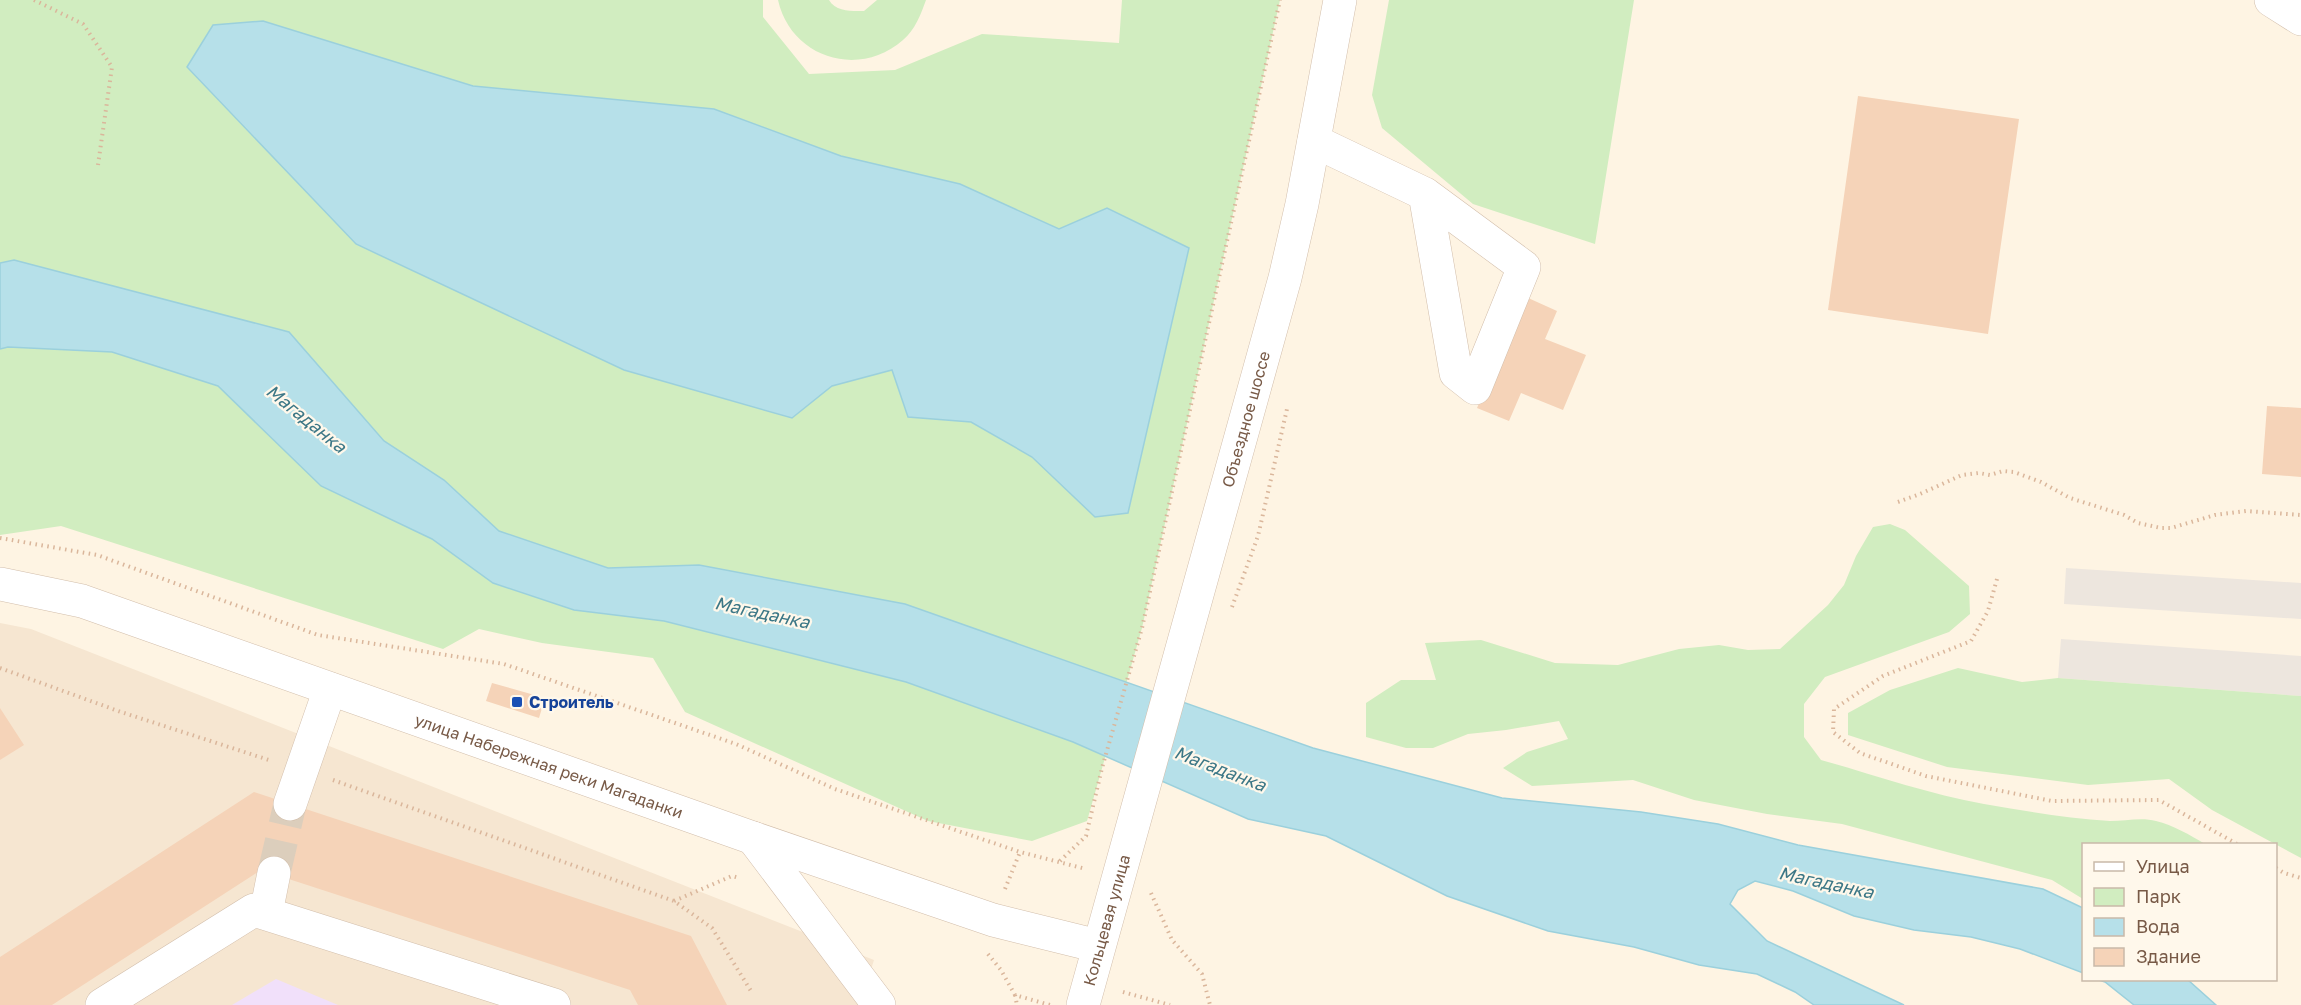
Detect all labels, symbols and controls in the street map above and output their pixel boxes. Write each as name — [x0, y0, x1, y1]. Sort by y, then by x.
street label: Объездное шоссе — [1217, 349, 1274, 490]
water label: Магаданка — [262, 379, 352, 458]
water label: Магаданка — [713, 591, 812, 633]
place label: Строитель — [529, 692, 614, 712]
marker: Строитель — [510, 695, 524, 709]
street label: улица Набережная реки Магаданки — [412, 709, 686, 823]
water label: Магаданка — [1171, 741, 1270, 796]
legend — [2082, 843, 2277, 981]
street label: Кольцевая улица — [1079, 852, 1134, 988]
text: Улица — [2136, 855, 2190, 877]
water label: Магаданка — [1777, 861, 1876, 903]
text: Парк — [2136, 885, 2181, 907]
text: Вода — [2136, 915, 2180, 937]
text: Здание — [2136, 945, 2201, 967]

